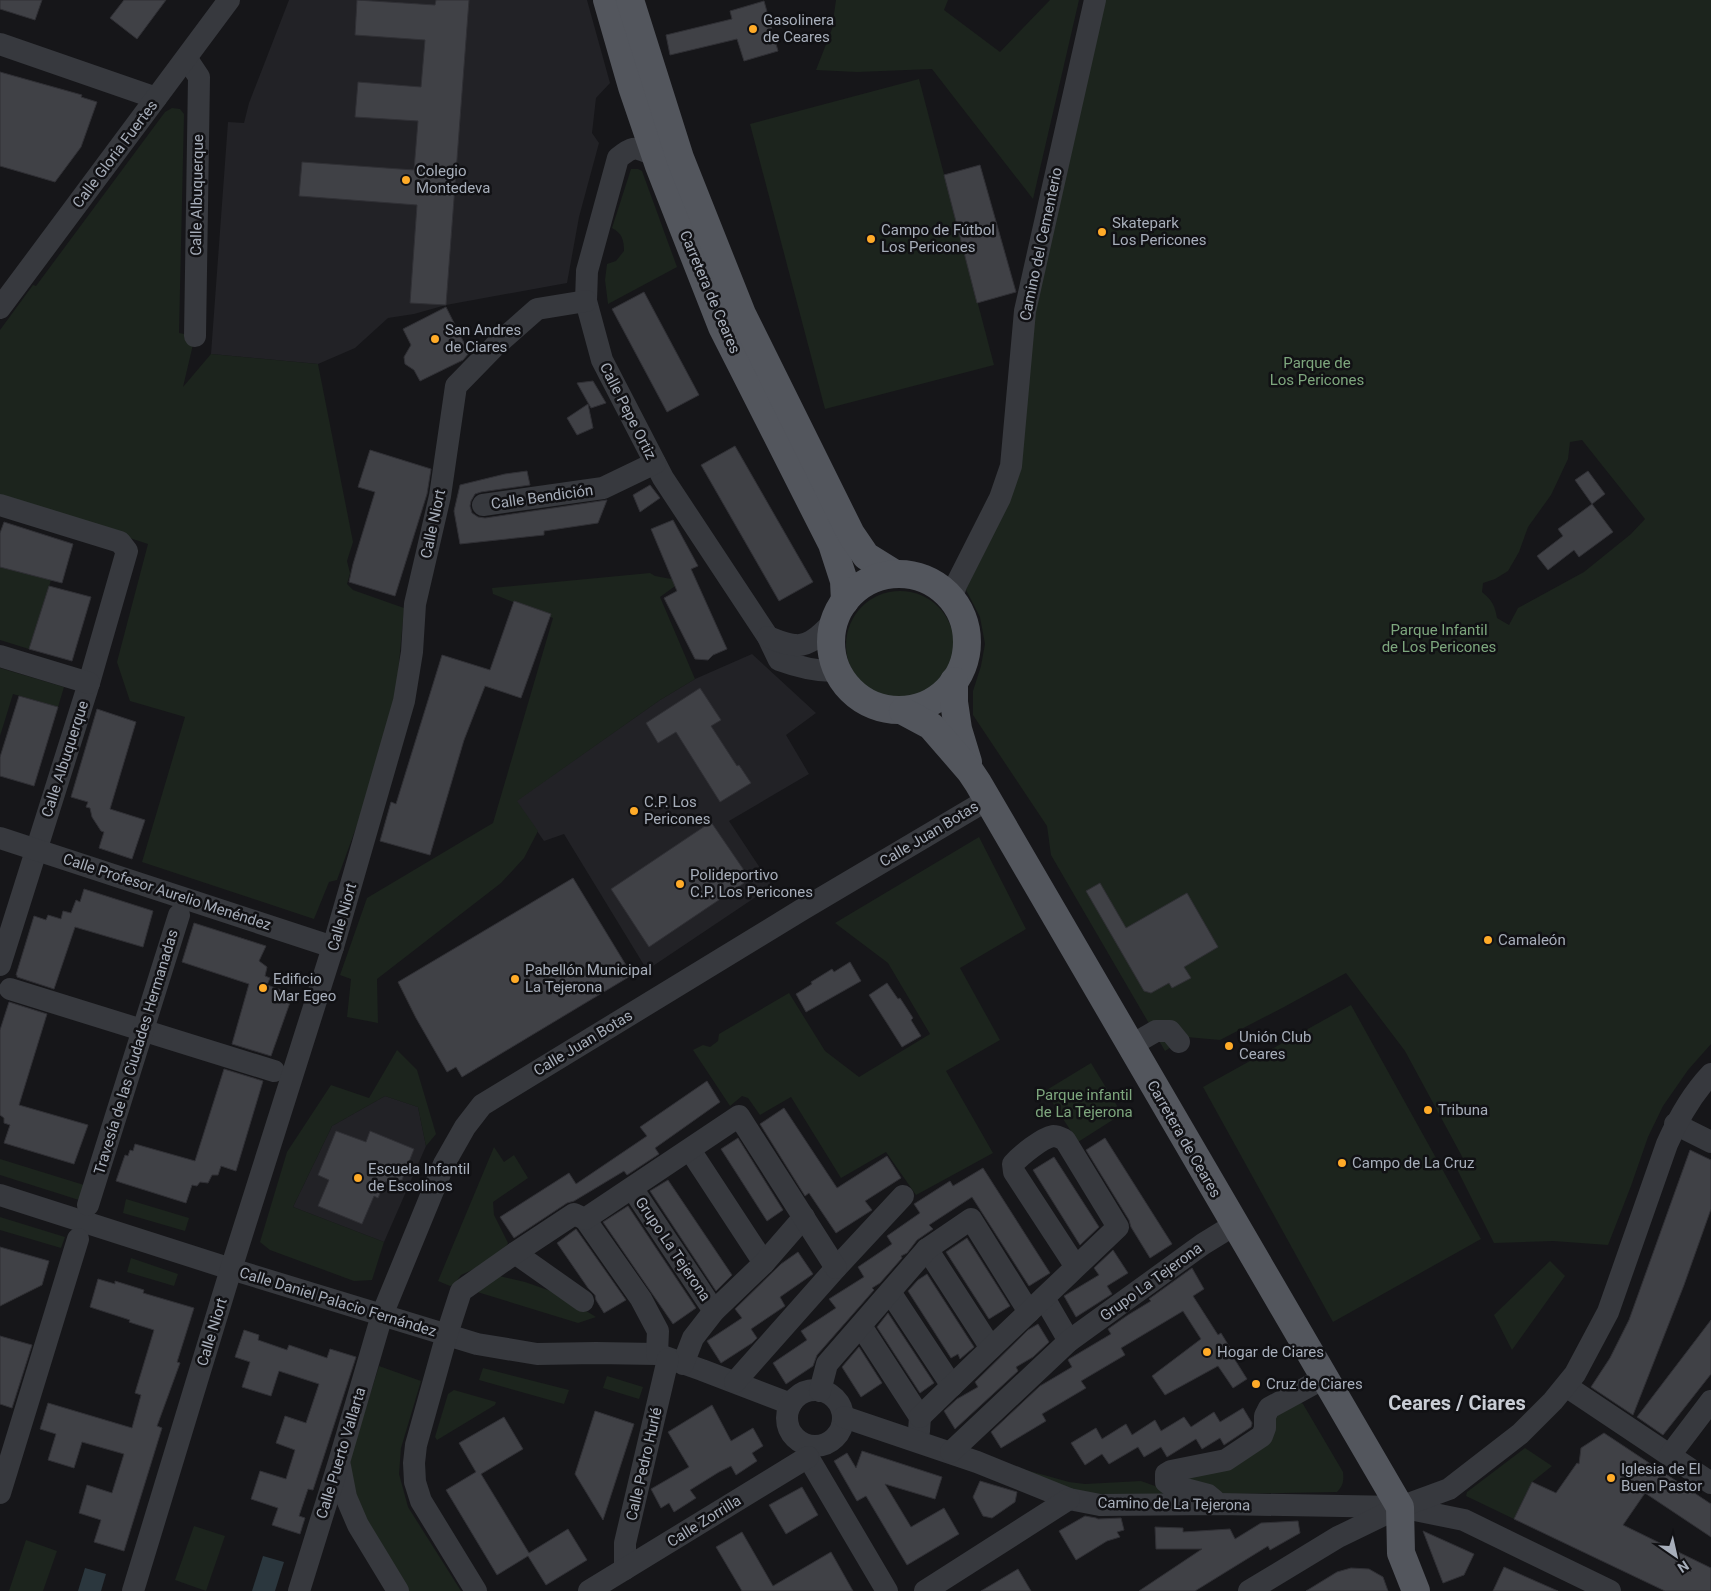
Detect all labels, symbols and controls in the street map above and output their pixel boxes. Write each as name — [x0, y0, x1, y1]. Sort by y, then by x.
place label: Gasolinera de Ceares — [763, 11, 834, 46]
marker: Gasolinera de Ceares — [747, 23, 759, 35]
street label: Calle Gloria Fuertes — [69, 97, 161, 211]
street label: Calle Albuquerque — [187, 134, 207, 256]
place label: Colegio Montedeva — [416, 162, 490, 197]
street label: Camino del Cementerio — [1016, 166, 1066, 322]
marker: Colegio Montedeva — [400, 174, 412, 186]
place label: Skatepark Los Pericones — [1112, 214, 1207, 249]
place label: Campo de Fútbol Los Pericones — [881, 221, 995, 256]
marker: Skatepark Los Pericones — [1096, 226, 1108, 238]
street label: Carretera de Ceares — [676, 228, 744, 356]
marker: Campo de Fútbol Los Pericones — [865, 233, 877, 245]
place label: San Andres de Ciares — [445, 321, 521, 356]
marker: San Andres de Ciares — [429, 333, 441, 345]
park label: Parque de Los Pericones — [1270, 354, 1364, 389]
street label: Calle Pepe Ortiz — [596, 360, 660, 462]
street label: Calle Bendición — [490, 481, 594, 513]
street label: Calle Niort — [417, 488, 449, 560]
park label: Parque Infantil de Los Pericones — [1382, 621, 1496, 656]
street label: Calle Albuquerque — [38, 698, 92, 820]
place label: C.P. Los Pericones — [644, 793, 710, 828]
street label: Calle Juan Botas — [876, 797, 982, 871]
marker: C.P. Los Pericones — [628, 805, 640, 817]
street label: Calle Profesor Aurelio Menéndez — [61, 850, 273, 934]
place label: Polideportivo C.P. Los Pericones — [690, 866, 813, 901]
marker: Polideportivo C.P. Los Pericones — [674, 878, 686, 890]
street label: Calle Niort — [324, 881, 360, 953]
street label: Travesía de las Ciudades Hermanadas — [90, 927, 182, 1177]
place label: Camaleón — [1498, 931, 1566, 949]
marker: Camaleón — [1482, 934, 1494, 946]
place label: Pabellón Municipal La Tejerona — [525, 961, 652, 996]
place label: Edificio Mar Egeo — [273, 970, 336, 1005]
marker: Pabellón Municipal La Tejerona — [509, 973, 521, 985]
marker: Edificio Mar Egeo — [257, 982, 269, 994]
street label: Calle Juan Botas — [530, 1006, 636, 1080]
place label: Unión Club Ceares — [1239, 1028, 1311, 1063]
marker: Unión Club Ceares — [1223, 1040, 1235, 1052]
street label: Carretera de Ceares — [1143, 1077, 1225, 1201]
park label: Parque infantil de La Tejerona — [1035, 1086, 1133, 1121]
place label: Tribuna — [1438, 1101, 1488, 1119]
marker: Tribuna — [1422, 1104, 1434, 1116]
place label: Campo de La Cruz — [1352, 1154, 1474, 1172]
marker: Campo de La Cruz — [1336, 1157, 1348, 1169]
place label: Escuela Infantil de Escolinos — [368, 1160, 470, 1195]
marker: Escuela Infantil de Escolinos — [352, 1172, 364, 1184]
street label: Grupo La Tejerona — [632, 1194, 714, 1304]
street label: Grupo La Tejerona — [1097, 1239, 1205, 1325]
street label: Calle Daniel Palacio Fernández — [237, 1263, 439, 1341]
street label: Calle Niort — [193, 1296, 231, 1368]
place label: Hogar de Ciares — [1217, 1343, 1324, 1361]
marker: Hogar de Ciares — [1201, 1346, 1213, 1358]
place label: Cruz de Ciares — [1266, 1375, 1363, 1393]
marker: Cruz de Ciares — [1250, 1378, 1262, 1390]
street label: Calle Puerto Vallarta — [312, 1385, 370, 1521]
district label: Ceares / Ciares — [1388, 1391, 1526, 1415]
street label: Calle Pedro Hurlé — [622, 1406, 666, 1522]
place label: Iglesia de El Buen Pastor — [1621, 1460, 1702, 1495]
marker: Iglesia de El Buen Pastor — [1605, 1472, 1617, 1484]
street label: Calle Zorrilla — [664, 1491, 744, 1551]
street label: Camino de La Tejerona — [1097, 1494, 1251, 1514]
north arrow — [1651, 1531, 1701, 1581]
text: N — [1675, 1557, 1692, 1576]

